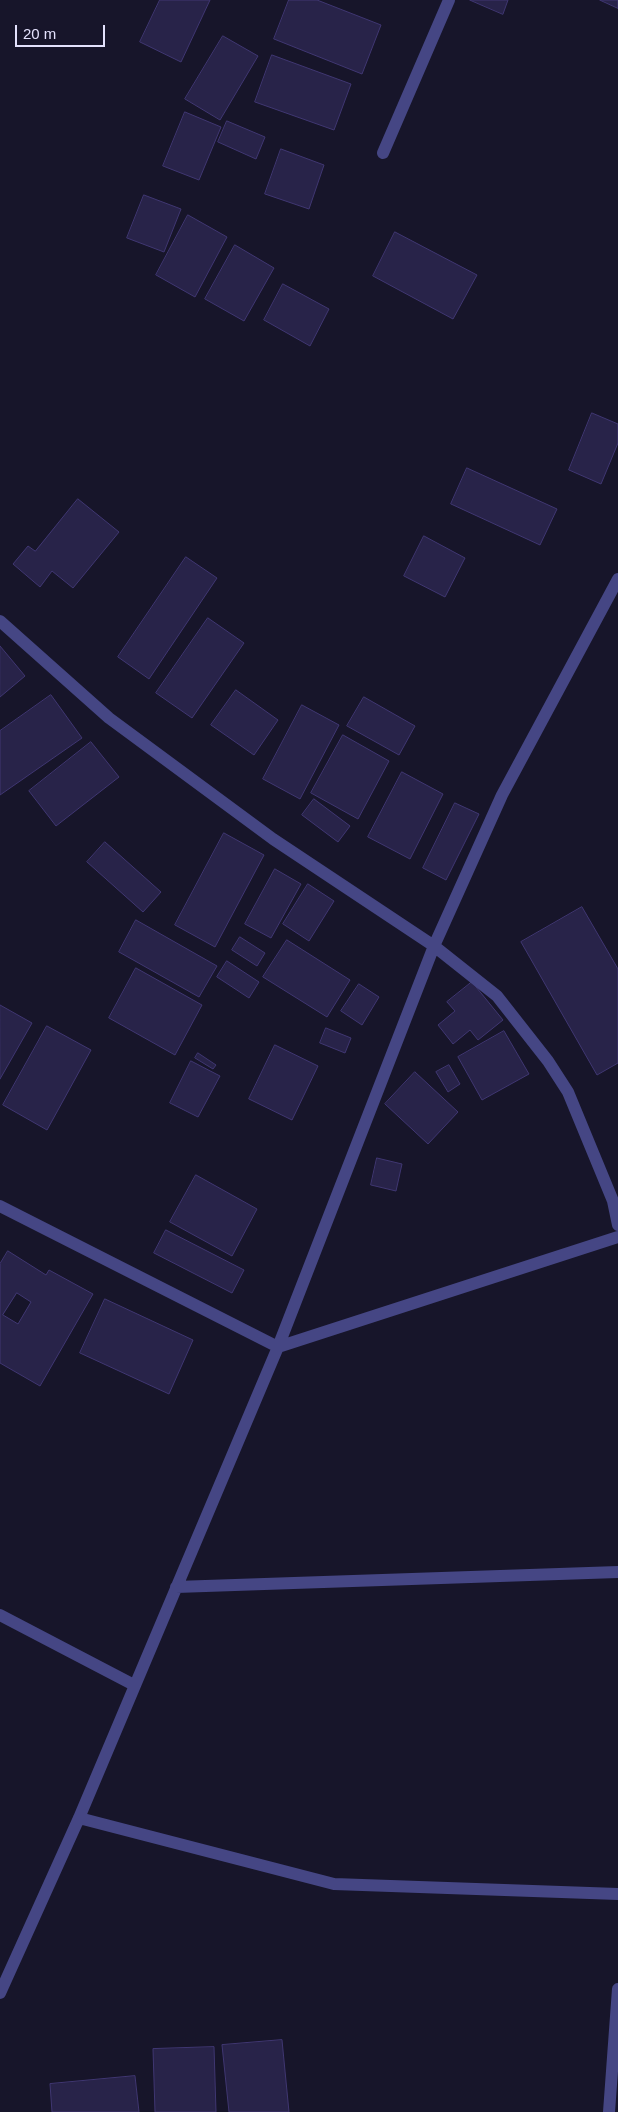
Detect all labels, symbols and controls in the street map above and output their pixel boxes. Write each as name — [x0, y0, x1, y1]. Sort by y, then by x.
scale bar — [18, 15, 108, 47]
text: 20 m — [23, 25, 56, 42]

